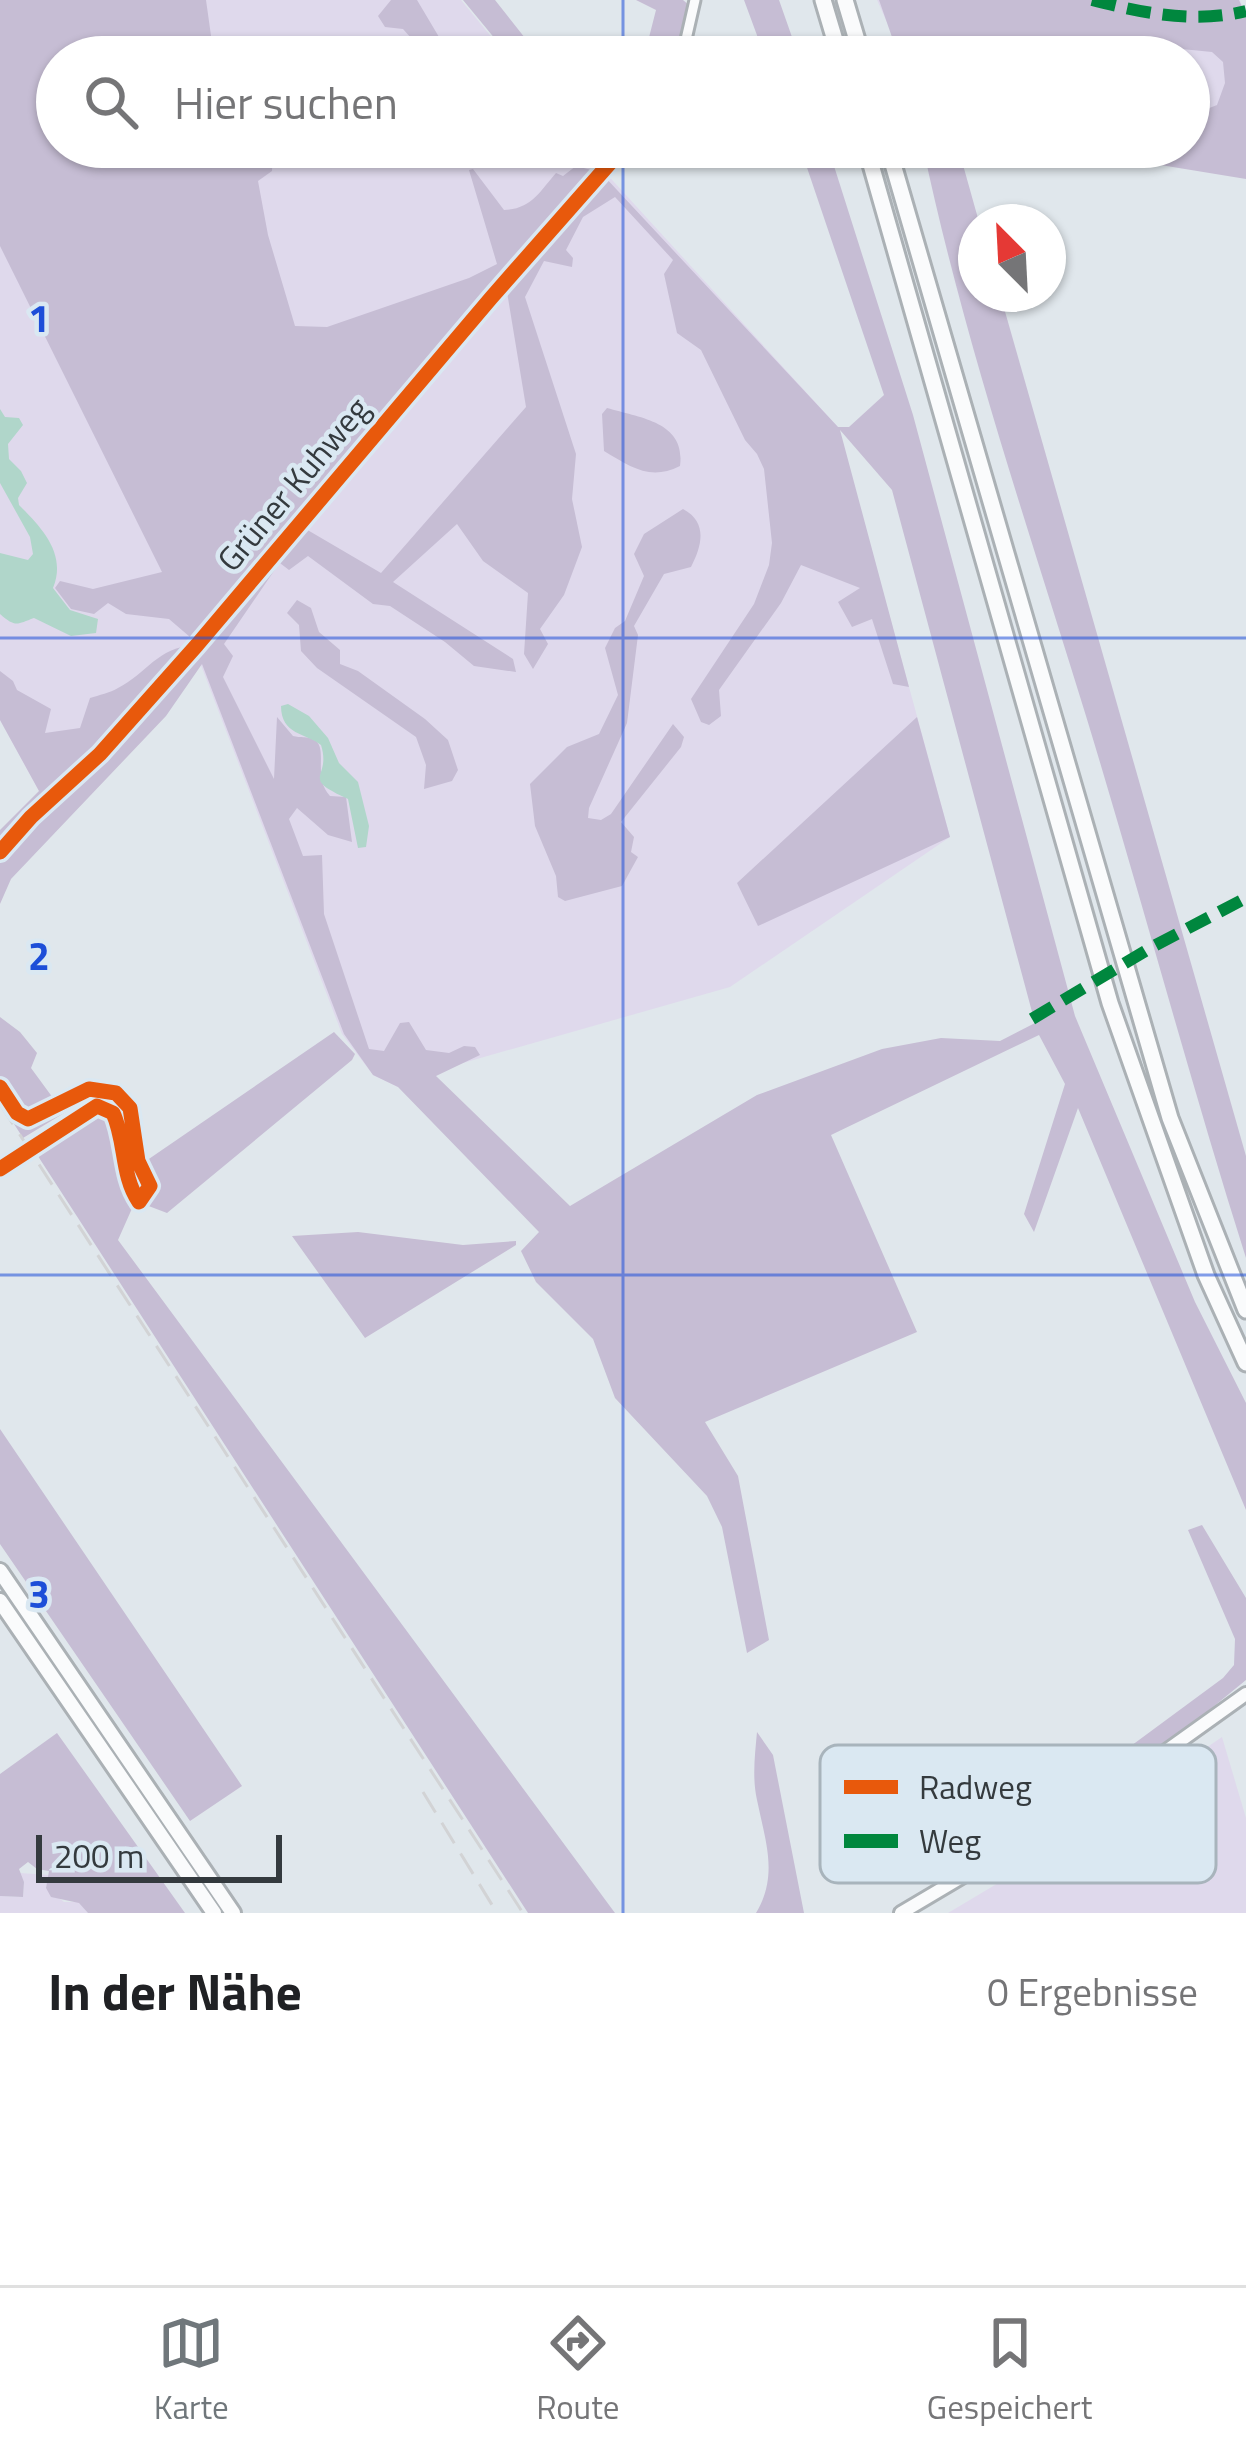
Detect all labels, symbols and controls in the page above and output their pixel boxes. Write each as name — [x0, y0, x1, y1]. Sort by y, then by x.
search box — [36, 36, 1210, 168]
text: Hier suchen — [174, 68, 398, 136]
icon: search — [78, 69, 144, 135]
north arrow — [958, 204, 1066, 312]
text: 1 — [28, 288, 50, 347]
street label: Grüner Kuhweg — [205, 386, 381, 582]
text: 2 — [28, 926, 50, 985]
text: 3 — [28, 1564, 50, 1623]
legend — [820, 1745, 1216, 1883]
text: Radweg — [919, 1762, 1032, 1812]
text: Weg — [919, 1816, 981, 1866]
scale bar — [36, 1829, 282, 1882]
text: 200 m — [54, 1831, 144, 1881]
text: In der Nähe — [48, 1952, 302, 2030]
text: 0 Ergebnisse — [987, 1962, 1198, 2021]
tab: Karte — [154, 2310, 229, 2432]
tab: Route — [536, 2310, 619, 2432]
tab: Gespeichert — [927, 2310, 1092, 2432]

